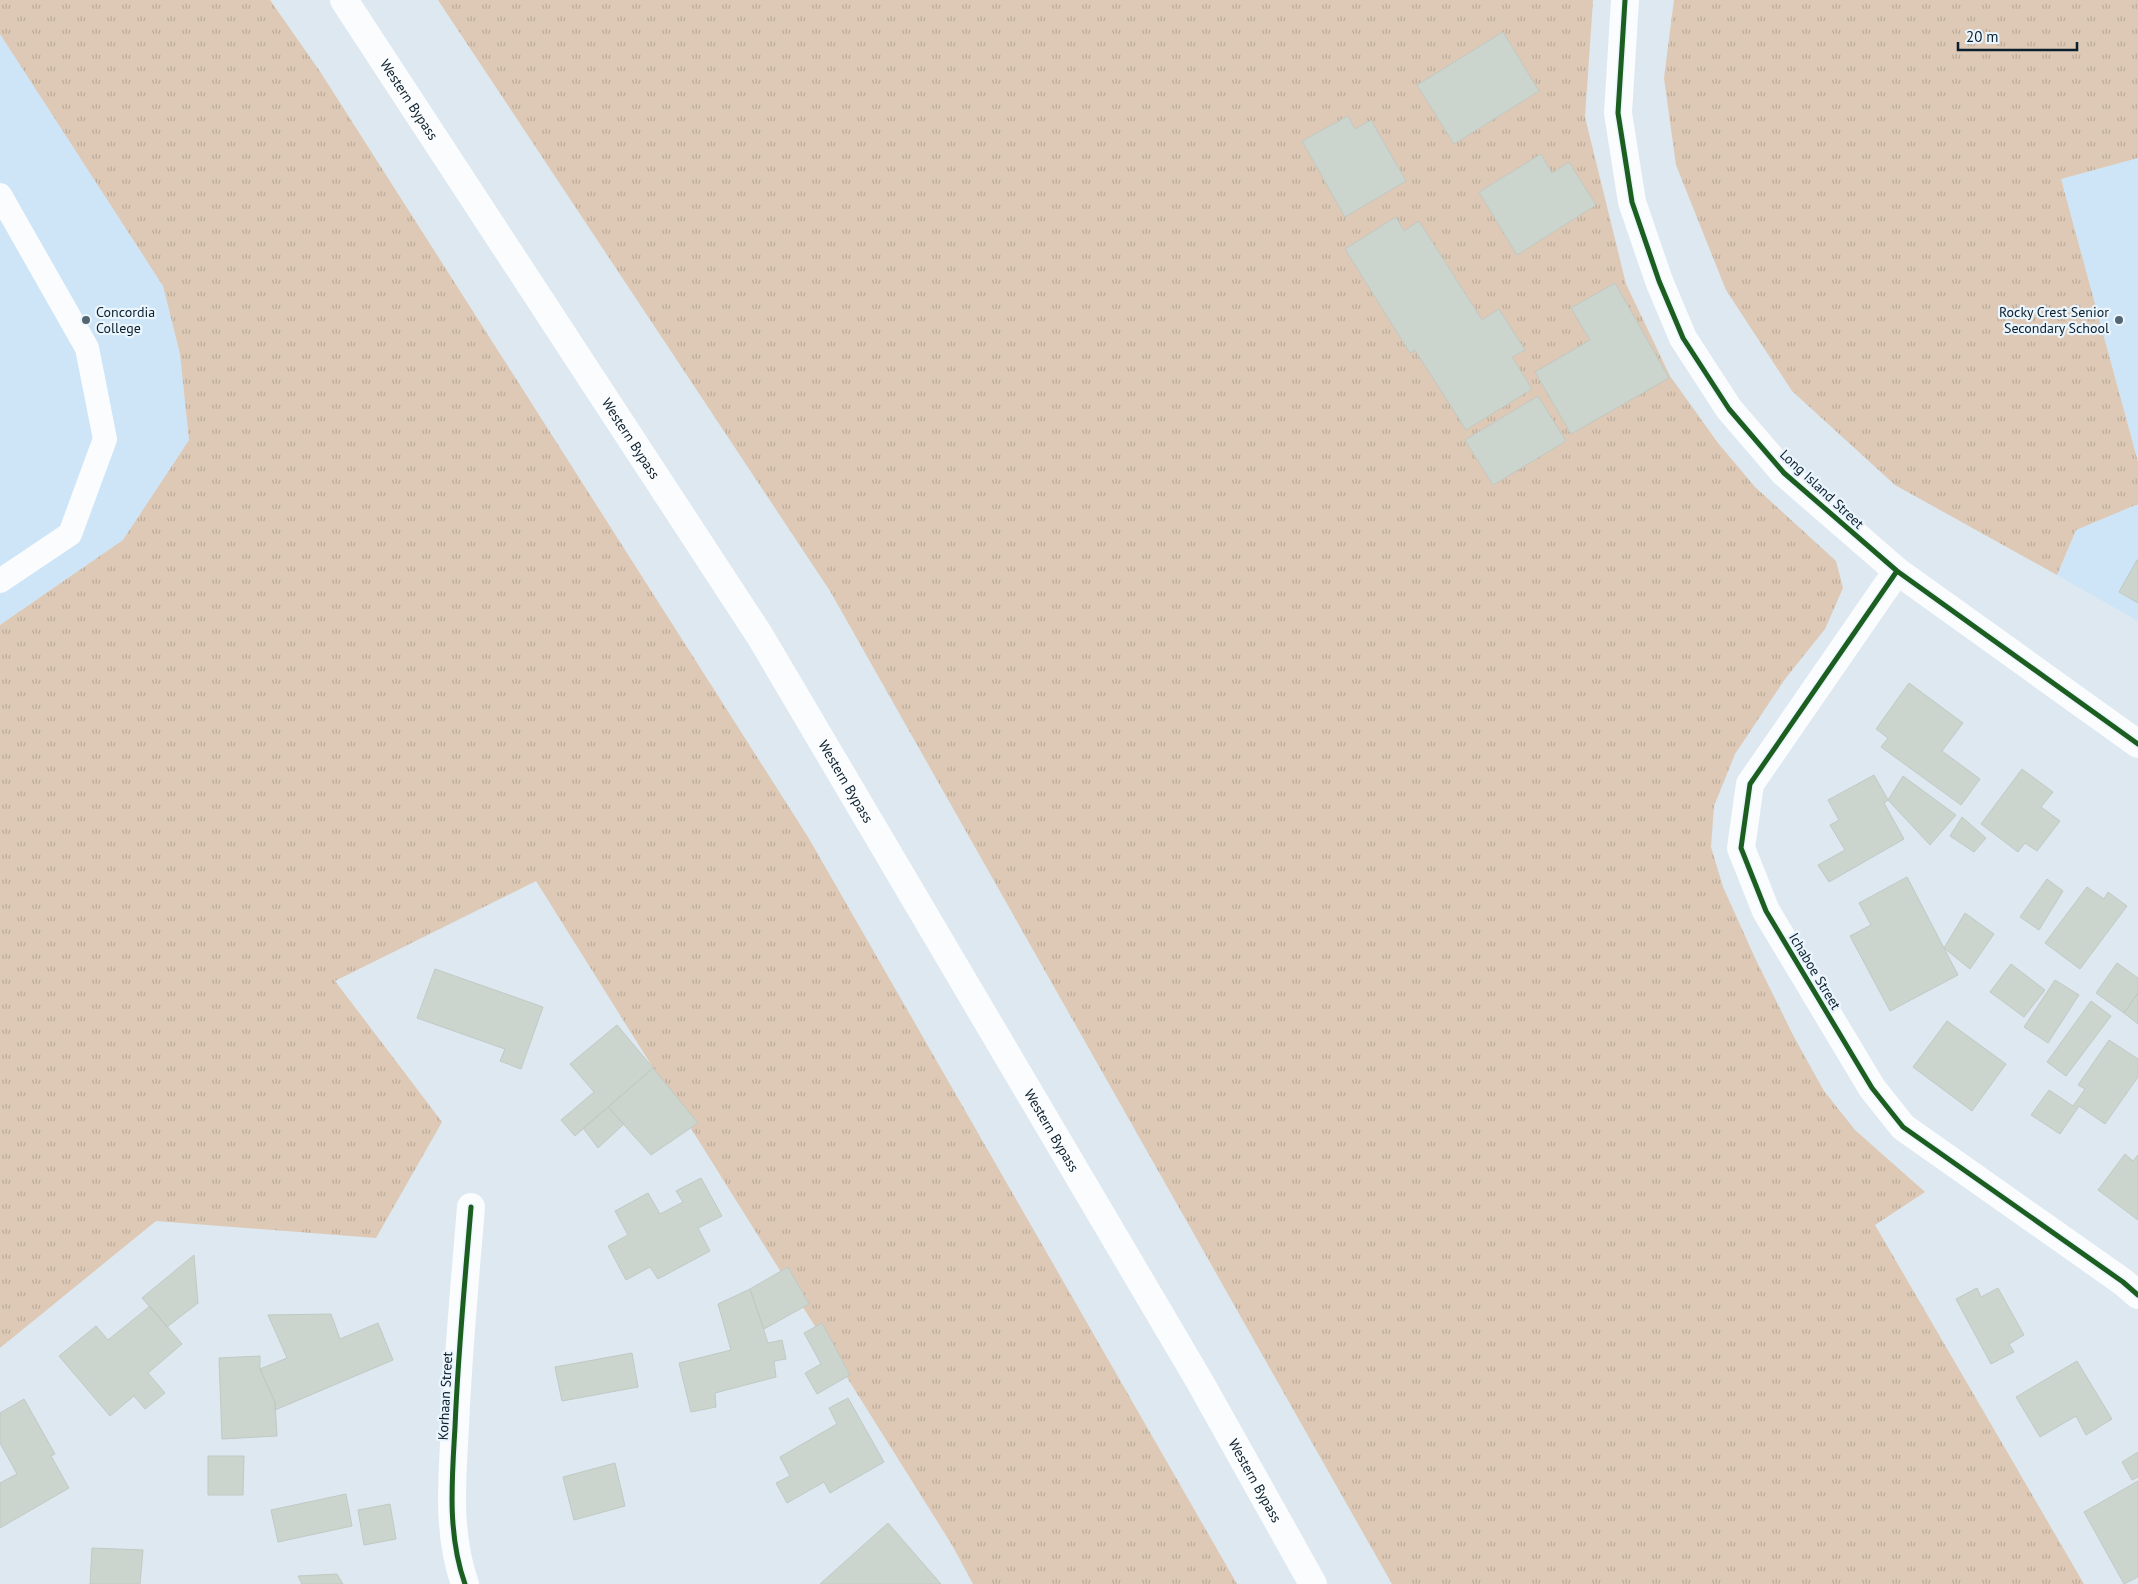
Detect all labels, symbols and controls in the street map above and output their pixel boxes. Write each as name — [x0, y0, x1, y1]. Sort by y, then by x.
scale bar — [1958, 20, 2077, 52]
text: 20 m — [1966, 27, 1999, 46]
street label: Western Bypass — [376, 56, 442, 144]
place label: Concordia College — [96, 303, 155, 337]
place label: Rocky Crest Senior Secondary School — [1999, 303, 2109, 337]
marker: Concordia College — [80, 314, 92, 326]
marker: Rocky Crest Senior Secondary School — [2113, 314, 2125, 326]
street label: Western Bypass — [598, 395, 664, 482]
street label: Long Island Street — [1776, 445, 1868, 533]
street label: Western Bypass — [814, 737, 877, 826]
street label: Ichaboe Street — [1785, 929, 1845, 1013]
street label: Western Bypass — [1020, 1086, 1083, 1175]
street label: Korhaan Street — [434, 1351, 456, 1441]
street label: Western Bypass — [1225, 1436, 1286, 1526]

